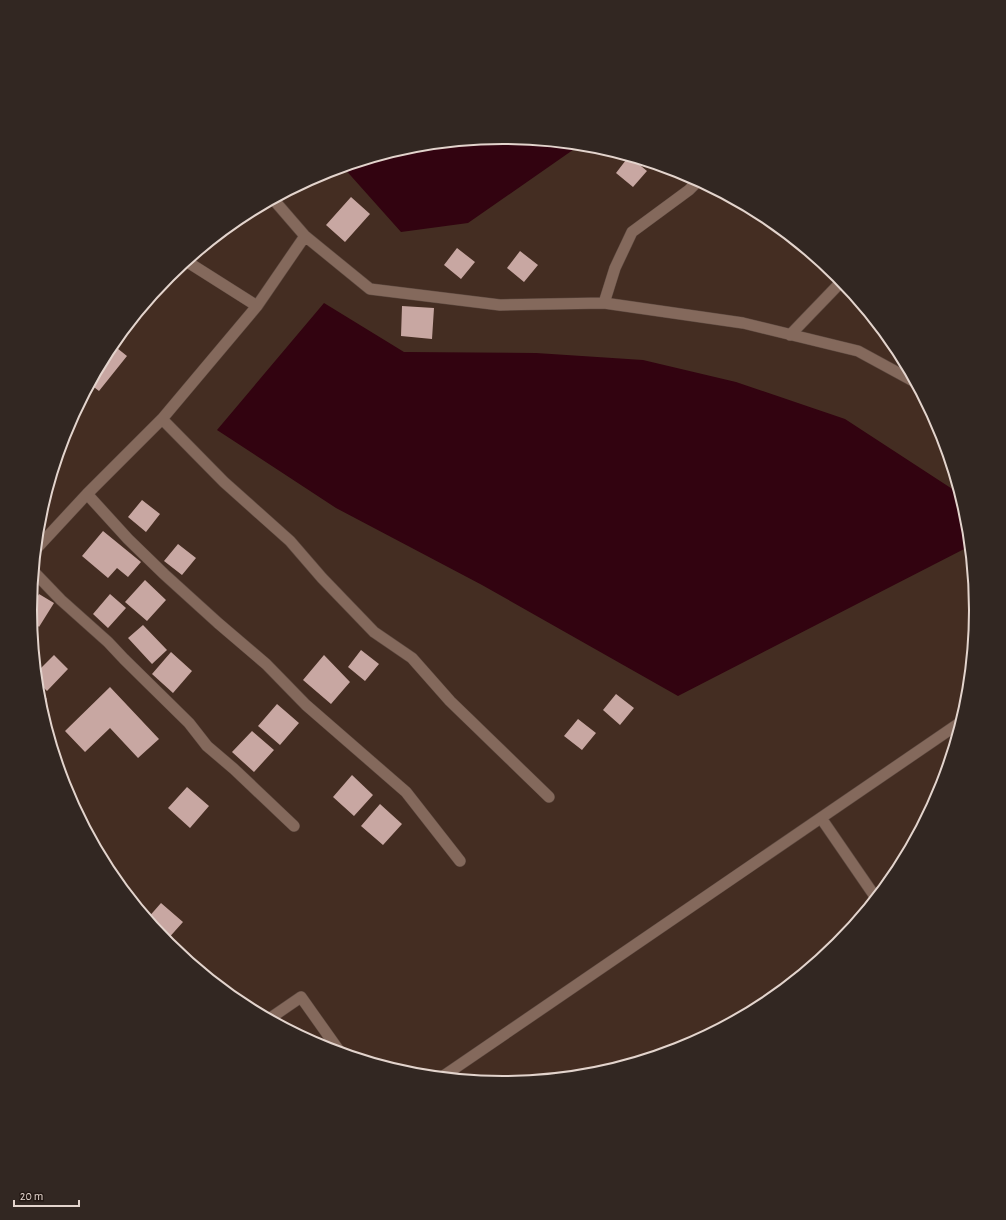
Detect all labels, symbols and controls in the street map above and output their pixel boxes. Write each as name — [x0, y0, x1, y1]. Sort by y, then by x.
scale bar — [14, 1182, 79, 1208]
text: 20 m — [20, 1190, 43, 1202]

